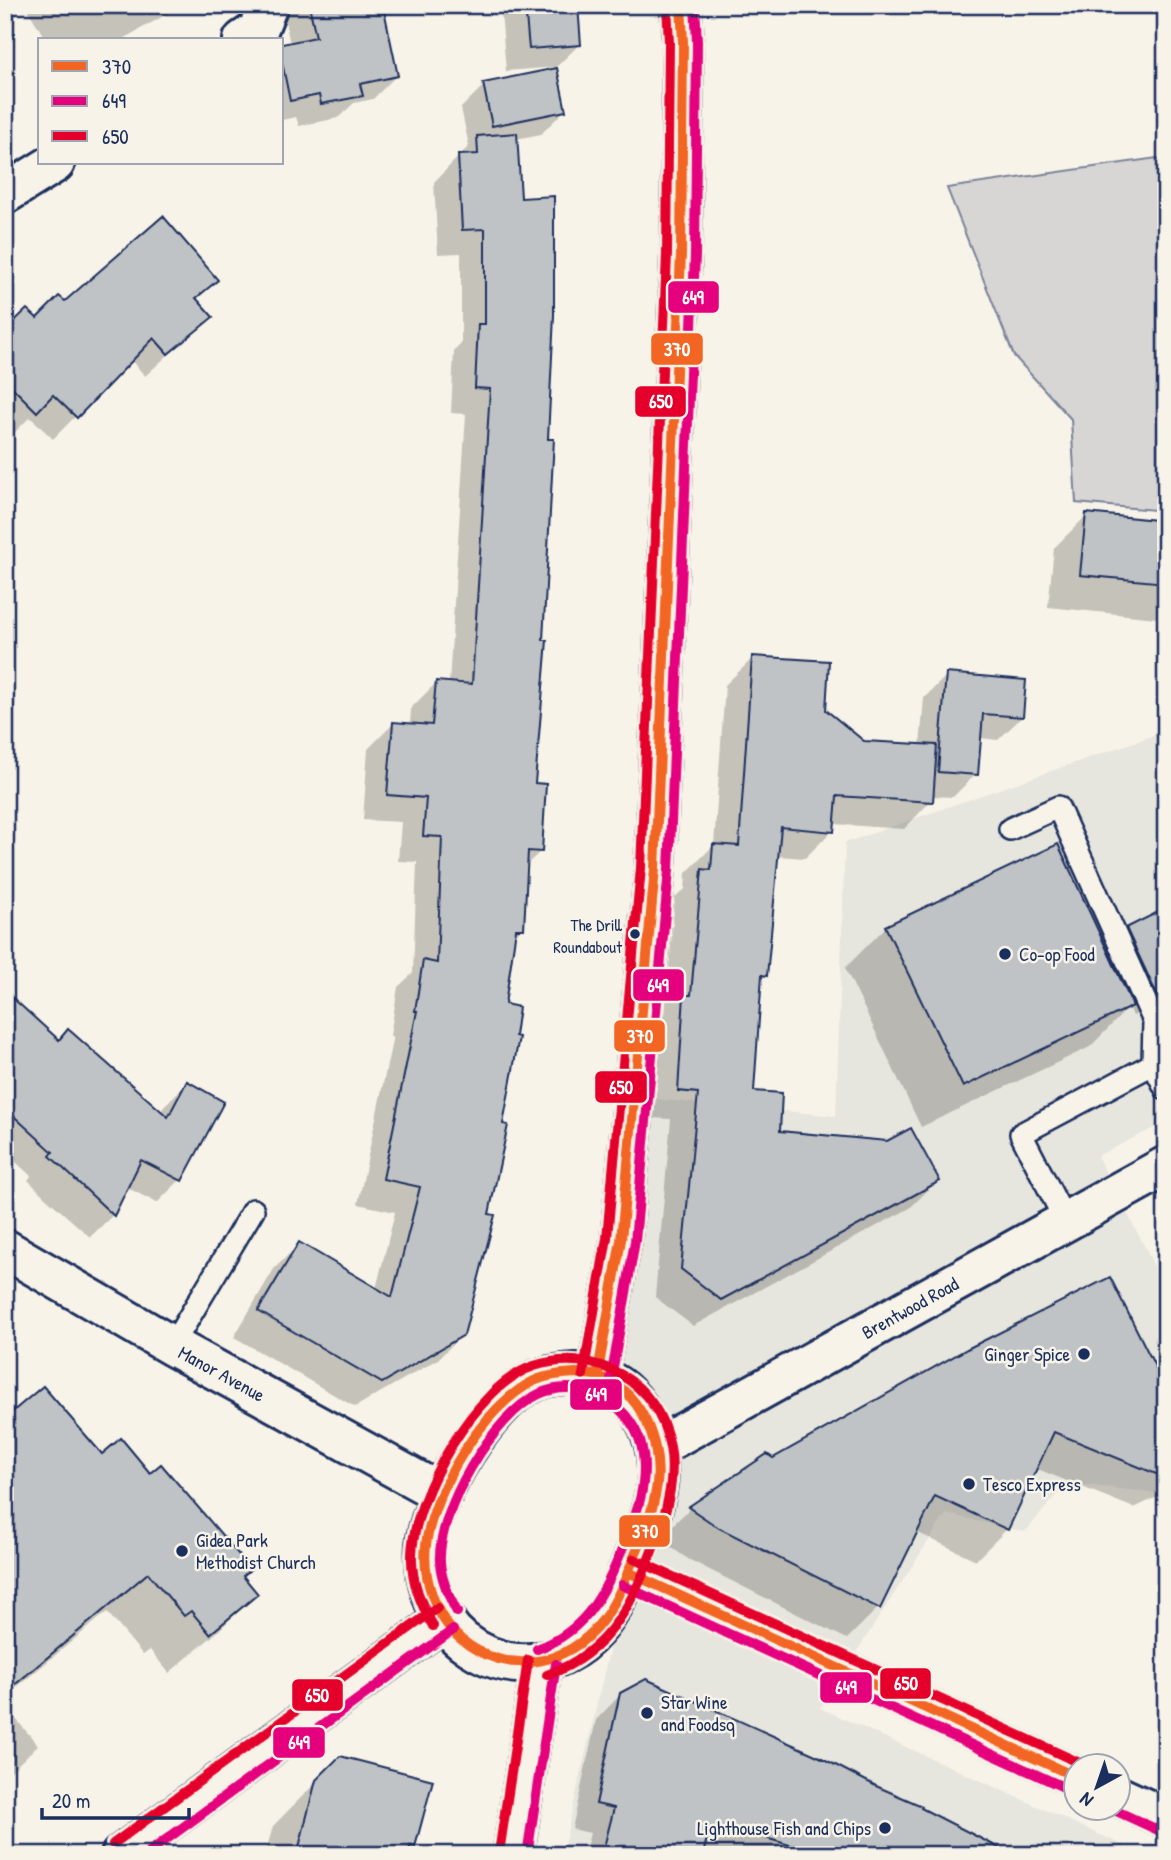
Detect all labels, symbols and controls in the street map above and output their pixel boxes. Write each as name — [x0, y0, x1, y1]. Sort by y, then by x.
legend — [38, 38, 284, 164]
text: 370 — [102, 52, 131, 81]
text: 649 — [102, 86, 126, 115]
text: 650 — [102, 122, 129, 151]
line badge: 649 — [667, 280, 720, 314]
text: 649 — [682, 284, 704, 310]
line badge: 370 — [650, 332, 704, 366]
text: 370 — [664, 336, 691, 362]
line badge: 650 — [634, 385, 687, 418]
text: 650 — [649, 388, 674, 414]
place label: The Drill Roundabout — [553, 913, 623, 958]
marker: The Drill Roundabout — [628, 927, 642, 941]
place label: Co-op Food — [1019, 941, 1095, 967]
marker: Co-op Food — [997, 946, 1013, 962]
line badge: 649 — [632, 968, 685, 1002]
text: 649 — [647, 972, 669, 998]
line badge: 370 — [613, 1019, 666, 1053]
text: 370 — [627, 1023, 654, 1049]
line badge: 650 — [594, 1070, 648, 1104]
text: 650 — [609, 1074, 634, 1100]
street label: Brentwood Road — [857, 1270, 963, 1345]
street label: Manor Avenue — [174, 1339, 270, 1408]
place label: Ginger Spice — [984, 1341, 1070, 1367]
marker: Ginger Spice — [1076, 1346, 1092, 1362]
line badge: 649 — [569, 1378, 623, 1411]
text: 649 — [585, 1381, 607, 1407]
place label: Tesco Express — [983, 1471, 1081, 1497]
marker: Tesco Express — [961, 1476, 977, 1492]
line badge: 370 — [618, 1514, 671, 1548]
text: 370 — [632, 1518, 659, 1544]
place label: Gidea Park Methodist Church — [196, 1527, 316, 1575]
marker: Gidea Park Methodist Church — [174, 1543, 190, 1559]
line badge: 650 — [879, 1667, 932, 1700]
text: 650 — [894, 1670, 919, 1696]
line badge: 649 — [819, 1671, 873, 1704]
text: 649 — [835, 1674, 857, 1700]
line badge: 650 — [291, 1678, 344, 1712]
text: 650 — [305, 1682, 330, 1708]
place label: Star Wine and Foodsq — [661, 1689, 735, 1737]
marker: Star Wine and Foodsq — [639, 1705, 655, 1721]
line badge: 649 — [272, 1726, 326, 1759]
text: 649 — [288, 1729, 310, 1755]
north arrow — [1062, 1752, 1132, 1822]
scale bar — [42, 1776, 189, 1820]
text: 20 m — [52, 1786, 90, 1815]
text: N — [1074, 1787, 1098, 1813]
place label: Lighthouse Fish and Chips — [697, 1815, 871, 1841]
marker: Lighthouse Fish and Chips — [877, 1820, 893, 1836]

